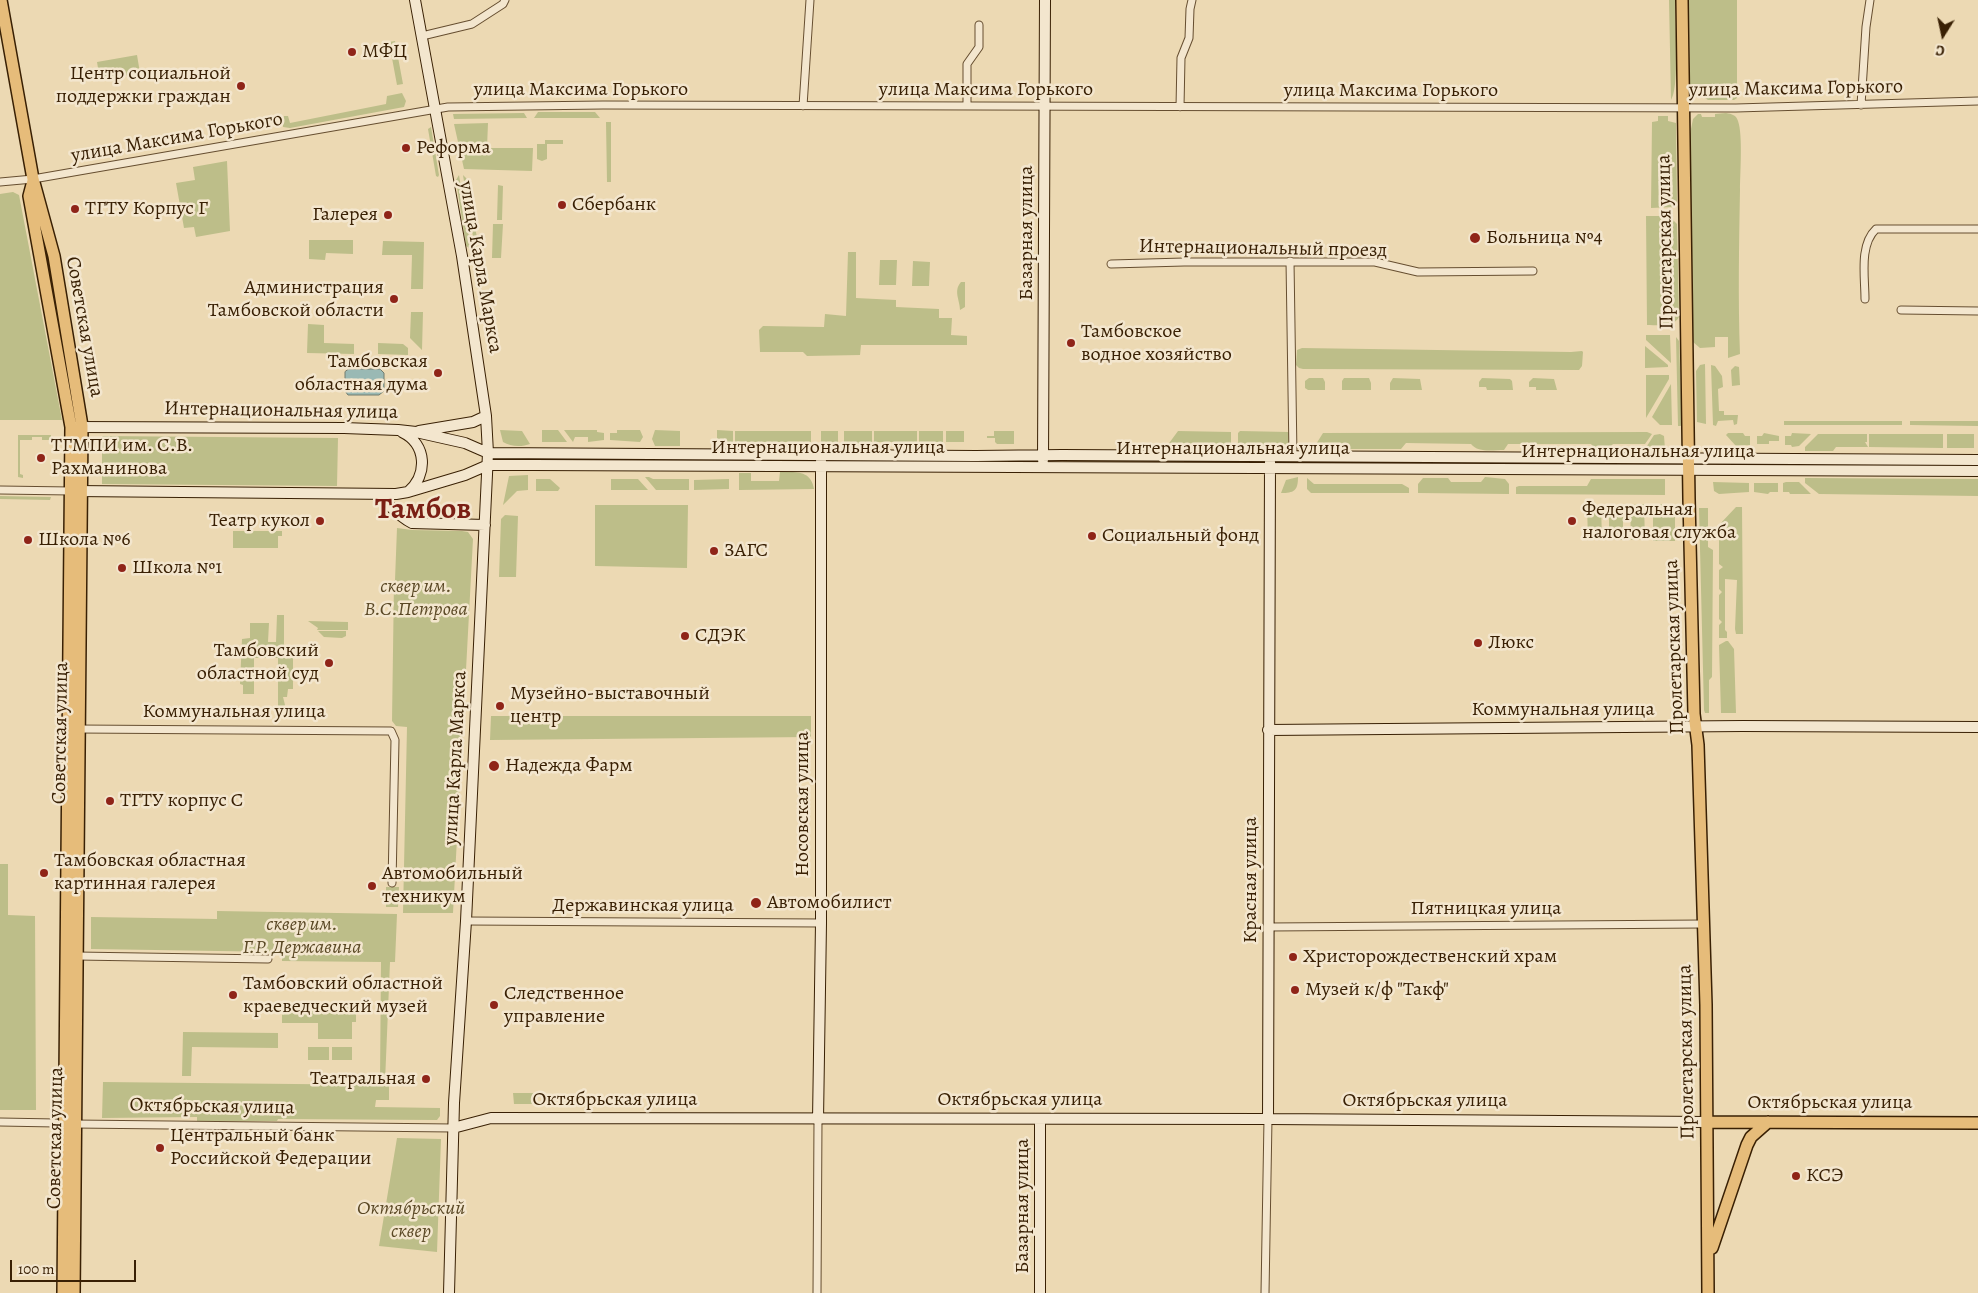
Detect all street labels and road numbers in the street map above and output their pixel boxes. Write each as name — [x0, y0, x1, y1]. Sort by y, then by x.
street label: улица Максима Горького — [1689, 75, 1903, 103]
street label: улица Максима Горького — [474, 78, 688, 102]
street label: улица Максима Горького — [879, 78, 1093, 102]
street label: улица Максима Горького — [1284, 79, 1498, 103]
street label: улица Максима Горького — [69, 108, 285, 168]
street label: Пролетарская улица — [1652, 154, 1680, 330]
street label: Базарная улица — [1015, 166, 1039, 300]
street label: улица Карла Маркса — [453, 179, 507, 355]
street label: Интернациональный проезд — [1139, 235, 1387, 263]
street label: Советская улица — [60, 255, 108, 399]
street label: Интернациональная улица — [164, 397, 398, 425]
street label: Интернациональная улица — [711, 436, 945, 460]
street label: Интернациональная улица — [1116, 437, 1350, 461]
street label: Интернациональная улица — [1521, 440, 1755, 464]
street label: Пролетарская улица — [1660, 559, 1690, 735]
street label: Советская улица — [48, 662, 74, 804]
street label: улица Карла Маркса — [439, 670, 473, 846]
street label: Коммунальная улица — [1471, 698, 1655, 722]
street label: Коммунальная улица — [142, 700, 326, 724]
street label: Носовская улица — [791, 731, 815, 877]
street label: Красная улица — [1239, 817, 1263, 943]
street label: Державинская улица — [552, 894, 734, 918]
street label: Пятницкая улица — [1410, 897, 1562, 921]
street label: Пролетарская улица — [1673, 964, 1701, 1140]
street label: Советская улица — [43, 1067, 69, 1209]
street label: Октябрьская улица — [532, 1088, 698, 1112]
street label: Октябрьская улица — [937, 1088, 1103, 1112]
street label: Октябрьская улица — [1342, 1089, 1508, 1113]
street label: Октябрьская улица — [1747, 1091, 1913, 1115]
street label: Октябрьская улица — [129, 1094, 295, 1120]
street label: Базарная улица — [1011, 1139, 1035, 1273]

